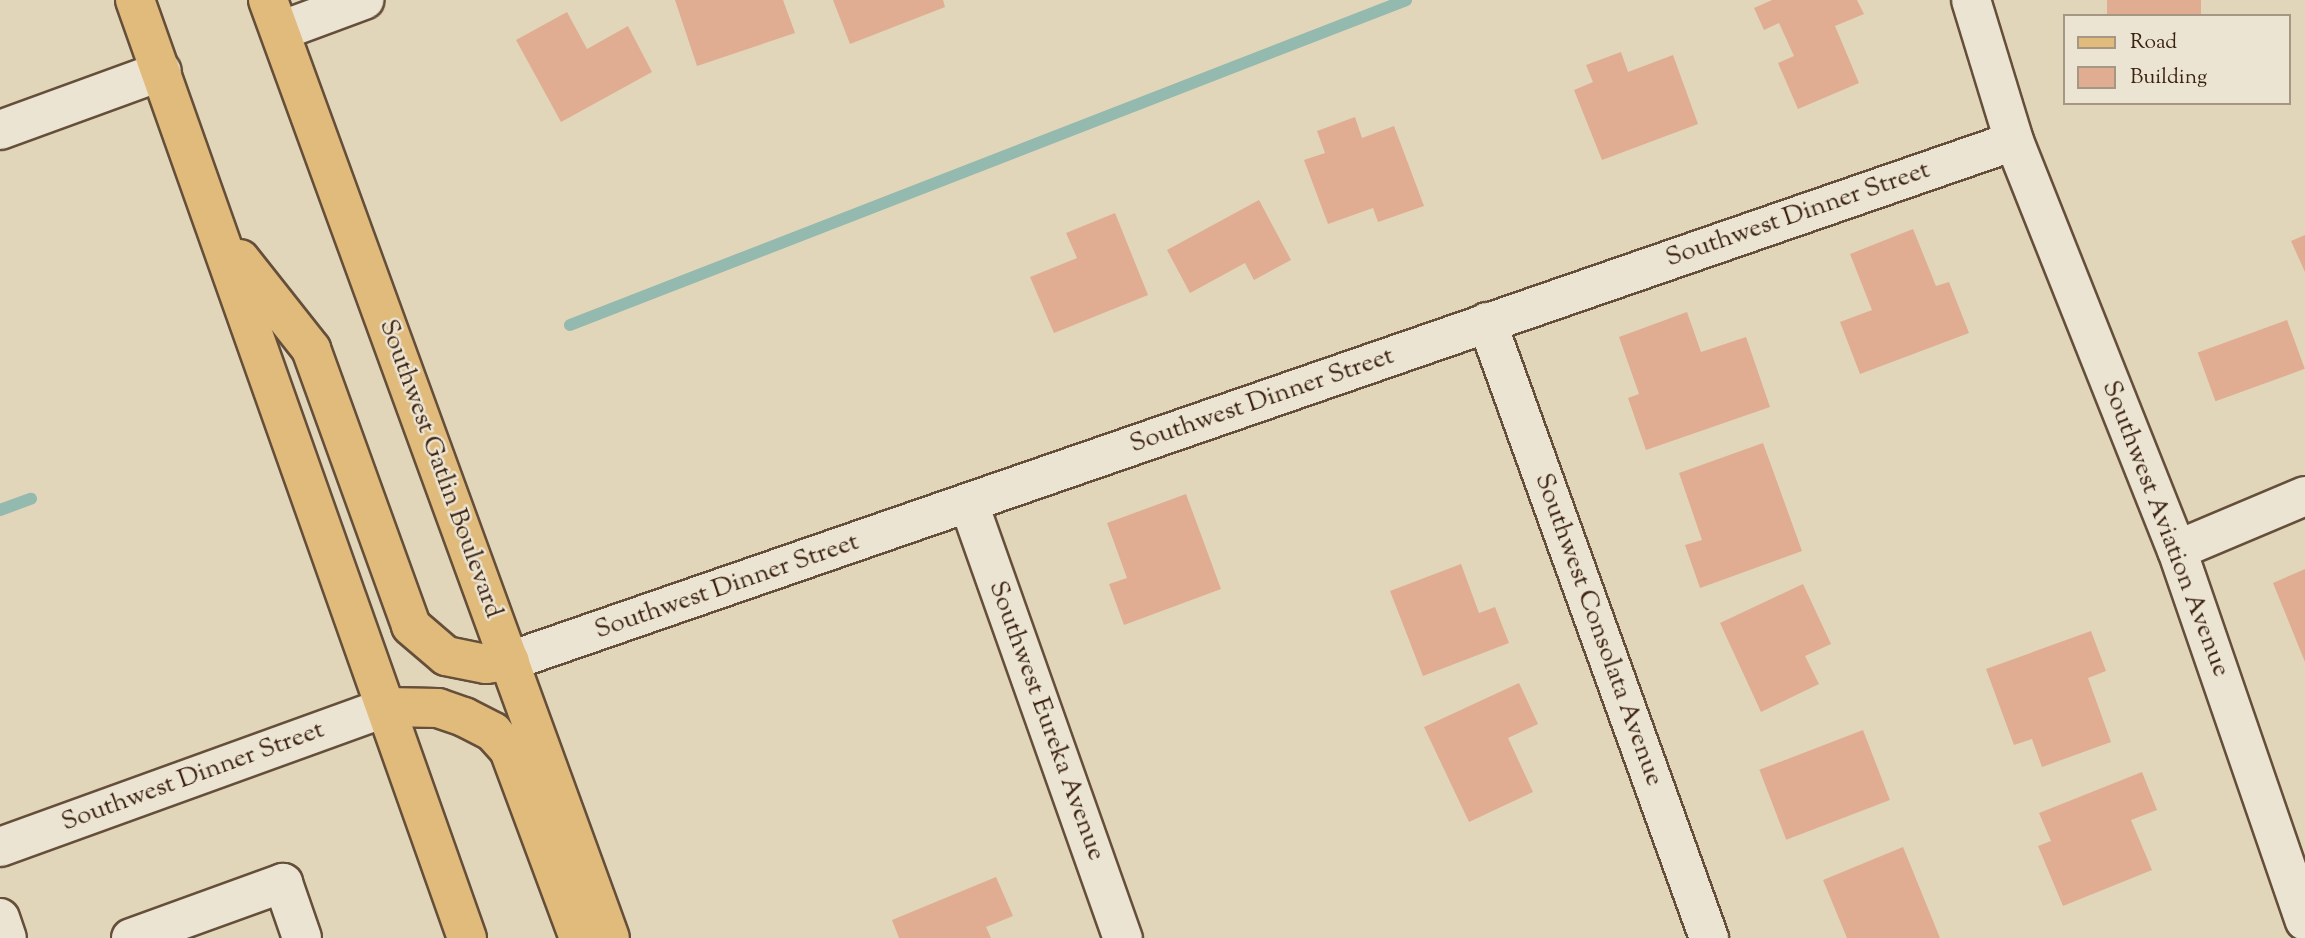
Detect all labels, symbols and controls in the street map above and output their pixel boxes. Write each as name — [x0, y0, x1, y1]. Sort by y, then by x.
legend — [2064, 14, 2291, 105]
text: Road — [2130, 28, 2177, 58]
text: Building — [2130, 63, 2207, 93]
street label: Southwest Dinner Street — [1662, 155, 1934, 275]
street label: Southwest Gatlin Boulevard — [371, 315, 509, 623]
street label: Southwest Dinner Street — [1126, 341, 1398, 461]
street label: Southwest Aviation Avenue — [2094, 377, 2236, 681]
street label: Southwest Consolata Avenue — [1527, 469, 1669, 791]
street label: Southwest Dinner Street — [591, 527, 863, 647]
street label: Southwest Eureka Avenue — [981, 577, 1111, 865]
street label: Southwest Dinner Street — [58, 715, 328, 839]

